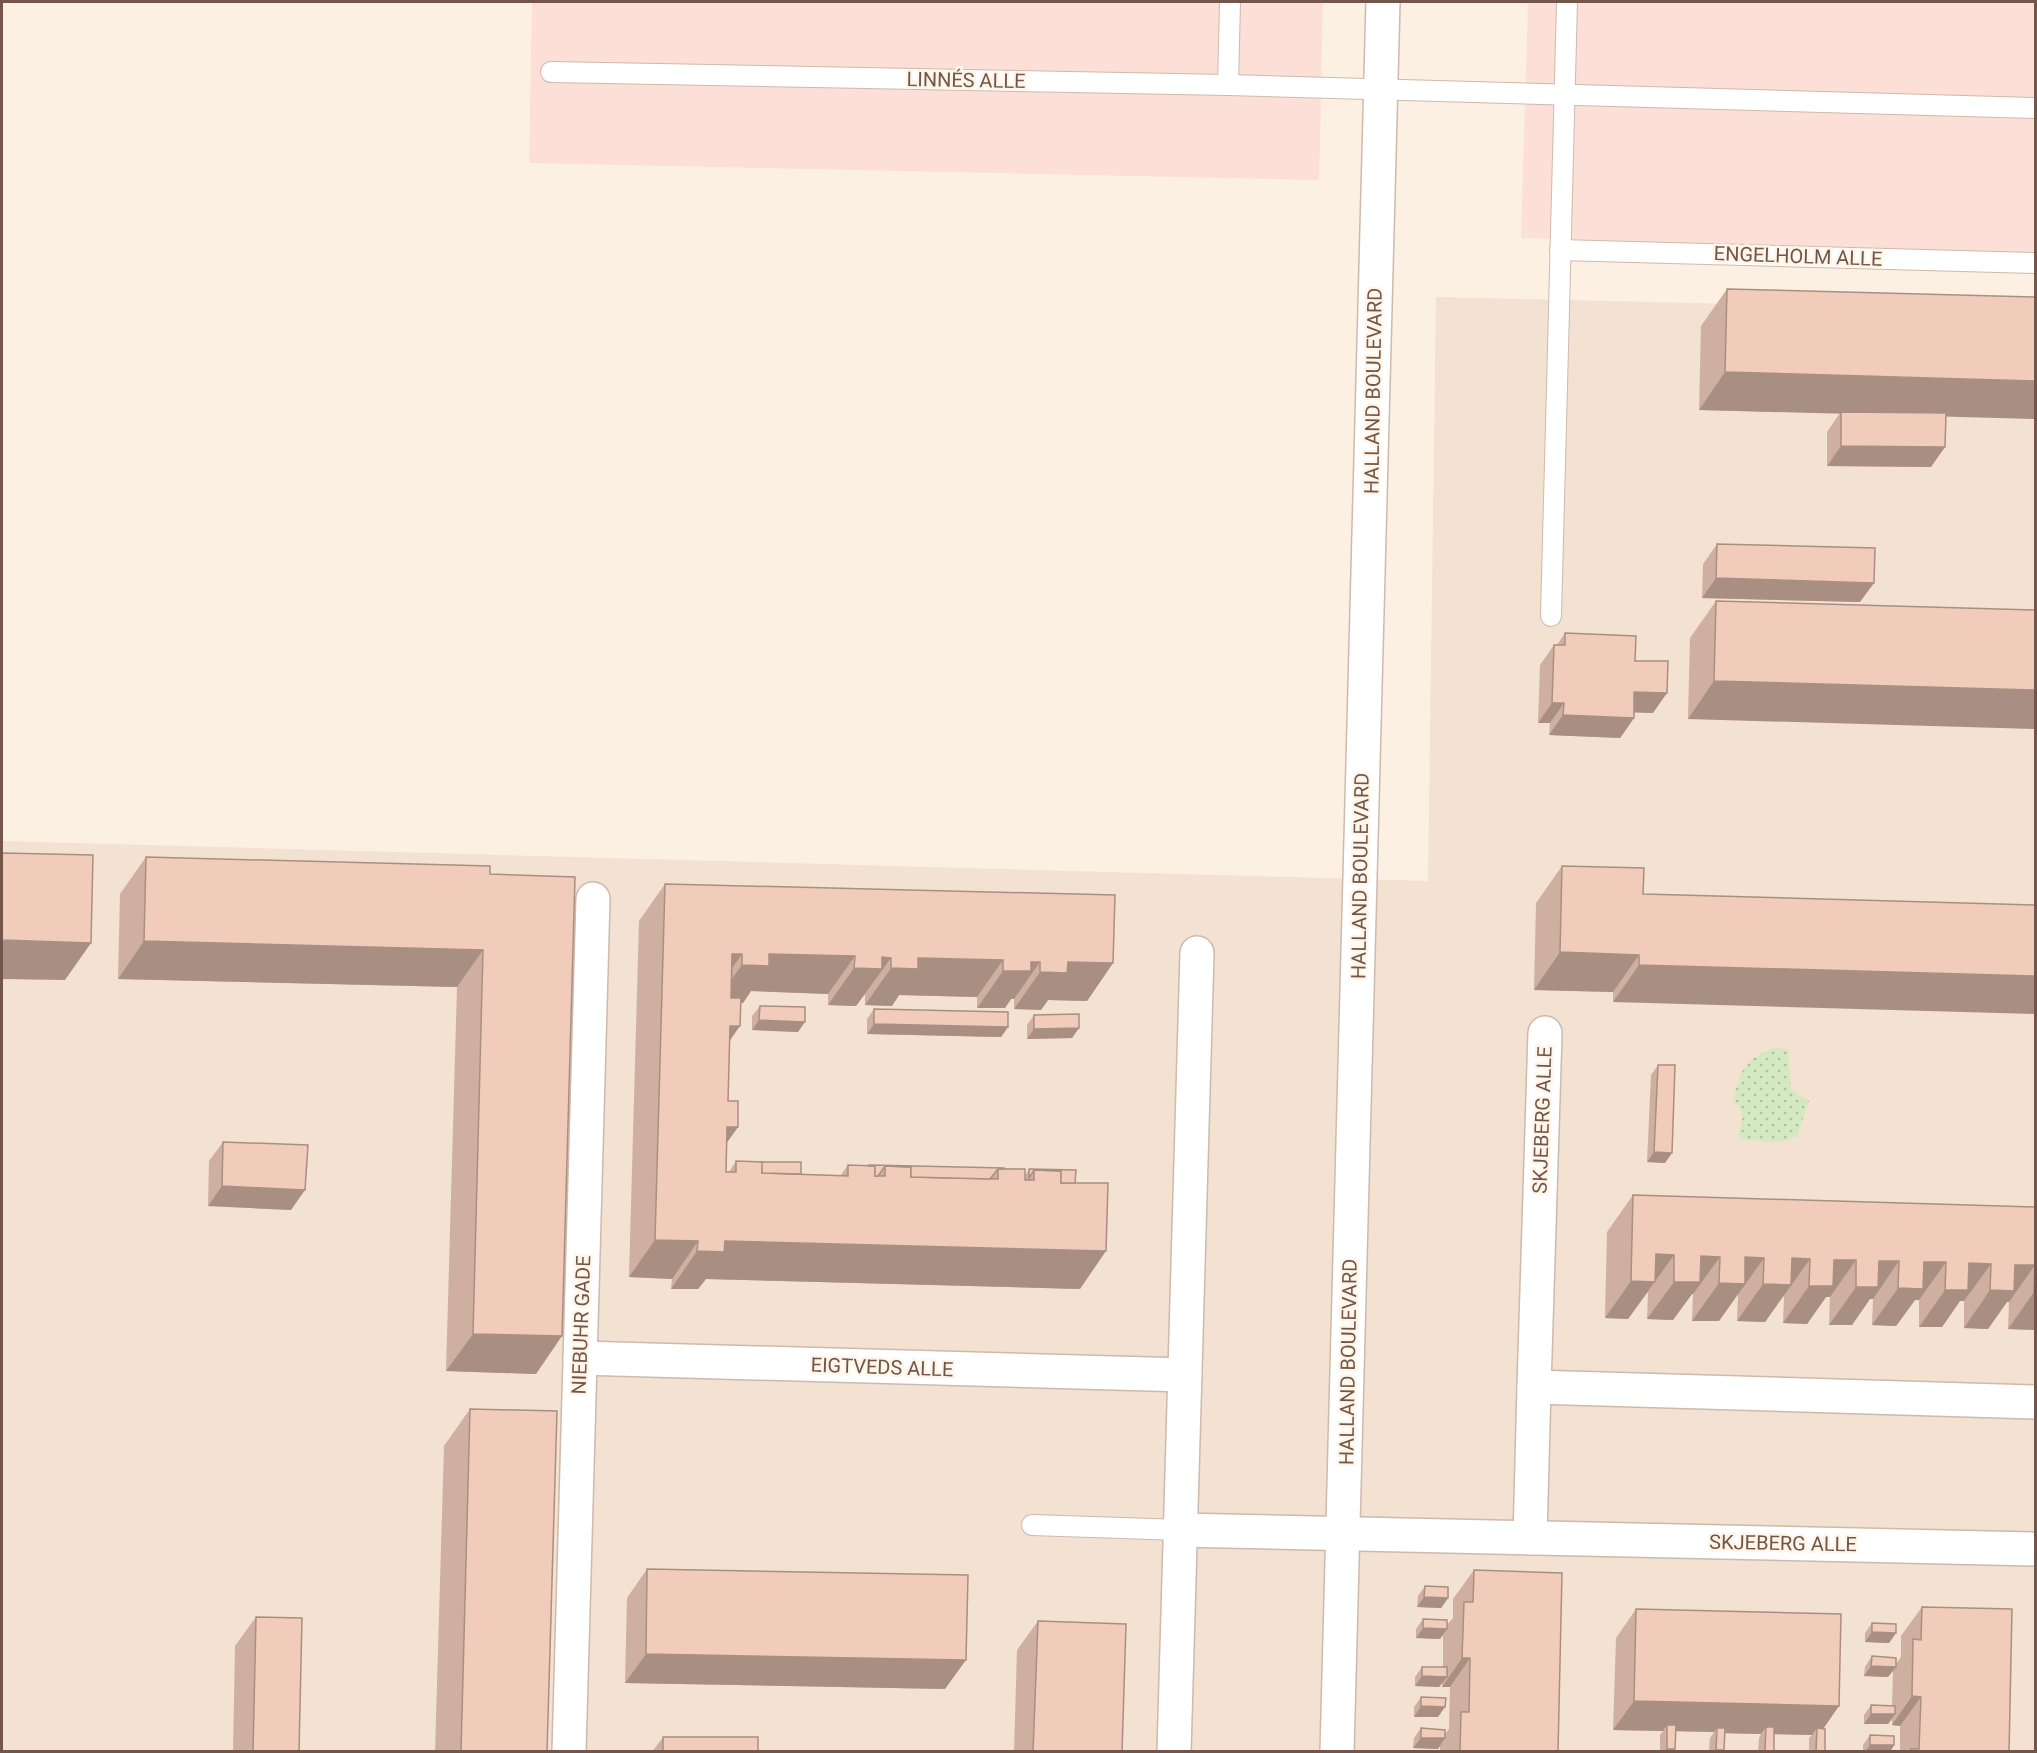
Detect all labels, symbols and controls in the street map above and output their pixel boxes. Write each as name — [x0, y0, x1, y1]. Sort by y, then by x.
street label: LINNÉS ALLE — [906, 67, 1026, 93]
street label: ENGELHOLM ALLE — [1713, 241, 1883, 271]
street label: HALLAND BOULEVARD — [1359, 288, 1387, 494]
street label: HALLAND BOULEVARD — [1346, 773, 1374, 979]
street label: SKJEBERG ALLE — [1527, 1046, 1557, 1194]
street label: NIEBUHR GADE — [567, 1255, 595, 1395]
street label: HALLAND BOULEVARD — [1334, 1259, 1362, 1465]
street label: EIGTVEDS ALLE — [810, 1353, 954, 1381]
street label: SKJEBERG ALLE — [1709, 1530, 1857, 1556]

